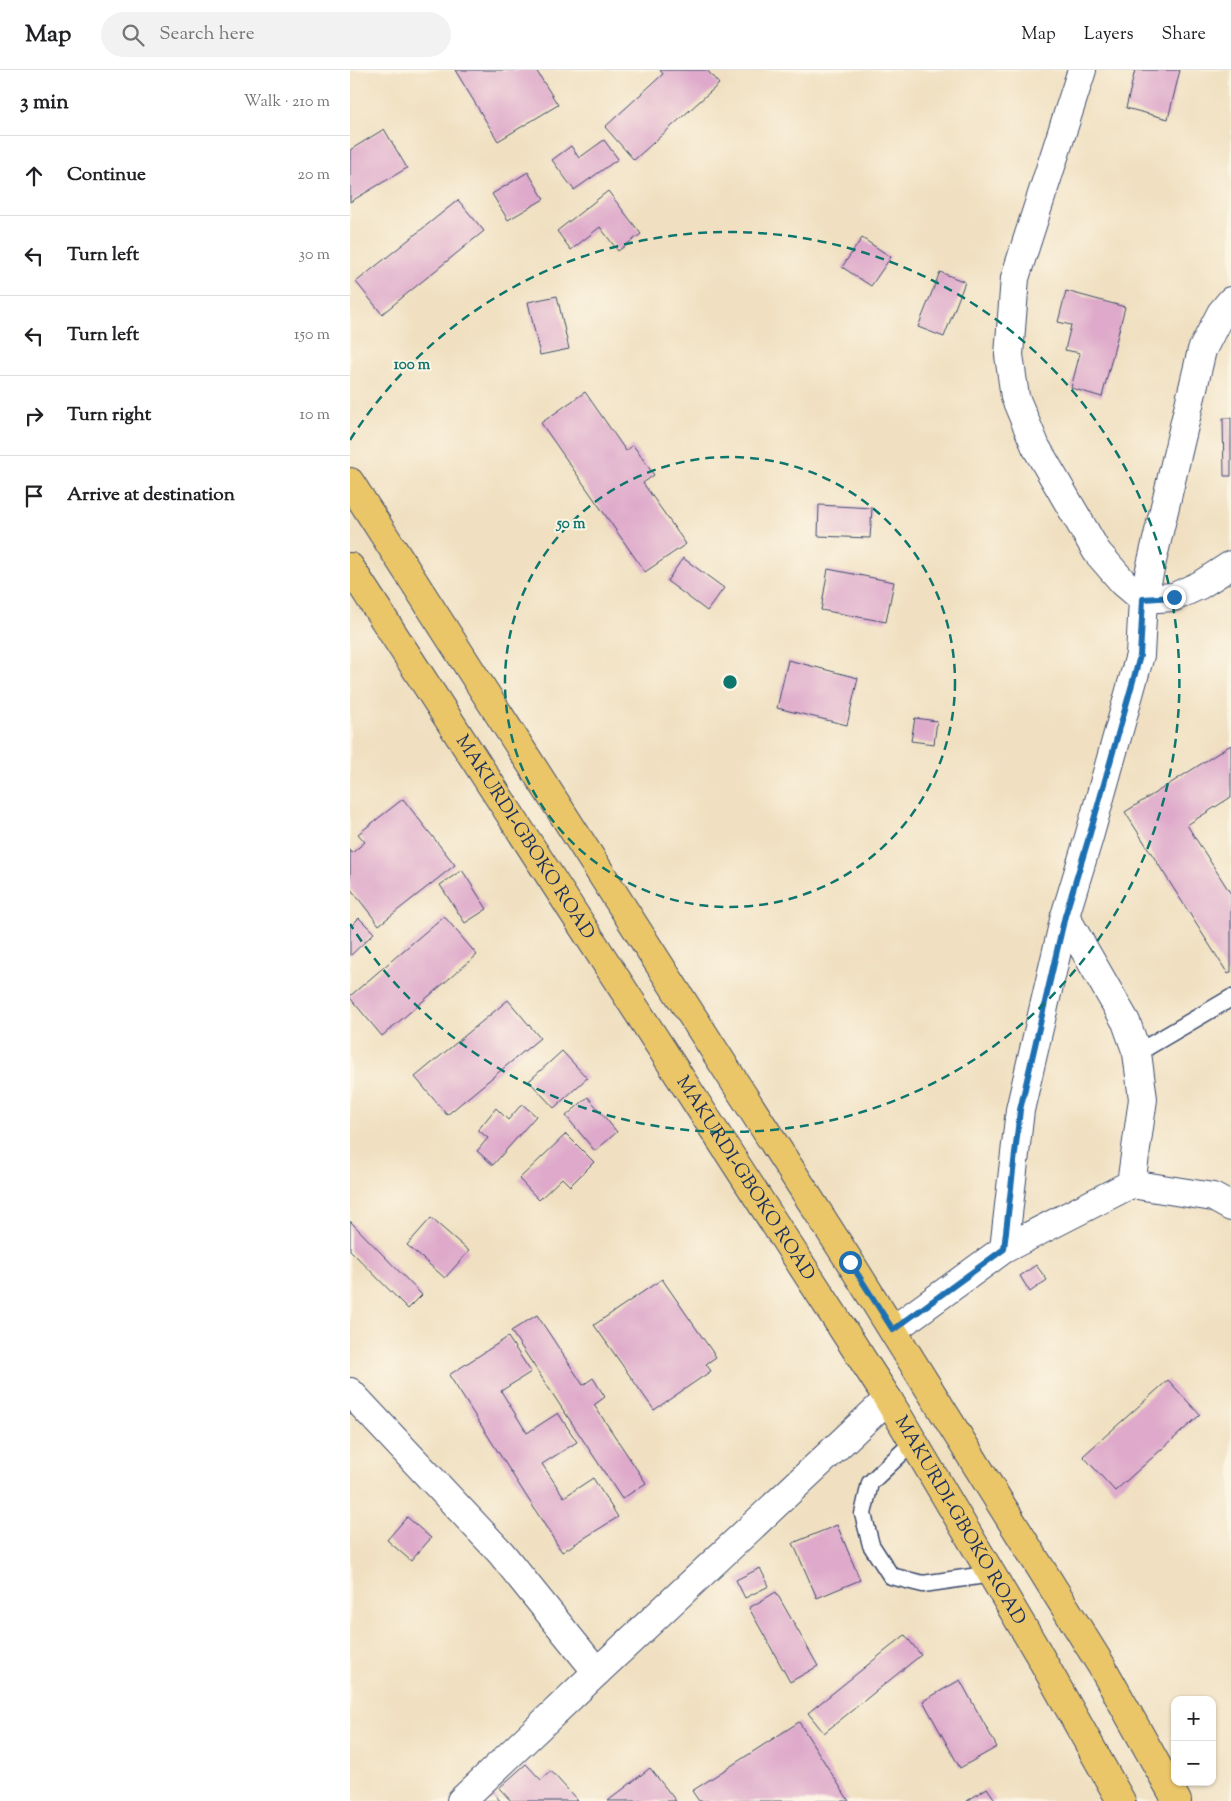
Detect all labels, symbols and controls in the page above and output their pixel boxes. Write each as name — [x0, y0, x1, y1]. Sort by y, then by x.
search box — [101, 12, 451, 57]
text: Map — [25, 18, 71, 52]
icon: search — [119, 21, 147, 49]
text: Search here — [159, 21, 255, 48]
text: Map — [1021, 22, 1056, 48]
text: Layers — [1084, 22, 1134, 48]
text: Share — [1162, 22, 1206, 48]
text: 3 min — [20, 88, 69, 118]
text: Walk · 210 m — [244, 91, 330, 114]
icon: ahead — [20, 162, 48, 190]
text: Continue — [67, 162, 146, 189]
text: 20 m — [297, 164, 330, 187]
icon: left — [20, 242, 48, 270]
text: Turn left — [67, 242, 139, 269]
text: 30 m — [299, 244, 330, 267]
icon: left — [20, 322, 48, 350]
text: Turn left — [67, 322, 139, 349]
text: 150 m — [294, 324, 330, 347]
text: 100 m — [394, 355, 431, 376]
icon: right — [20, 402, 48, 430]
text: Turn right — [67, 402, 151, 429]
text: 10 m — [300, 404, 330, 427]
icon: arrive — [20, 482, 48, 510]
text: Arrive at destination — [67, 482, 235, 509]
text: 50 m — [556, 514, 586, 535]
route end — [1163, 586, 1186, 609]
centre of rings — [721, 673, 739, 691]
street label: MAKURDI-GBOKO ROAD — [449, 730, 601, 945]
street label: MAKURDI-GBOKO ROAD — [669, 1071, 822, 1286]
route start — [839, 1251, 862, 1274]
street label: MAKURDI-GBOKO ROAD — [887, 1411, 1032, 1630]
map controls — [1171, 1696, 1216, 1786]
button: + — [1171, 1696, 1216, 1741]
button: − — [1171, 1741, 1216, 1786]

